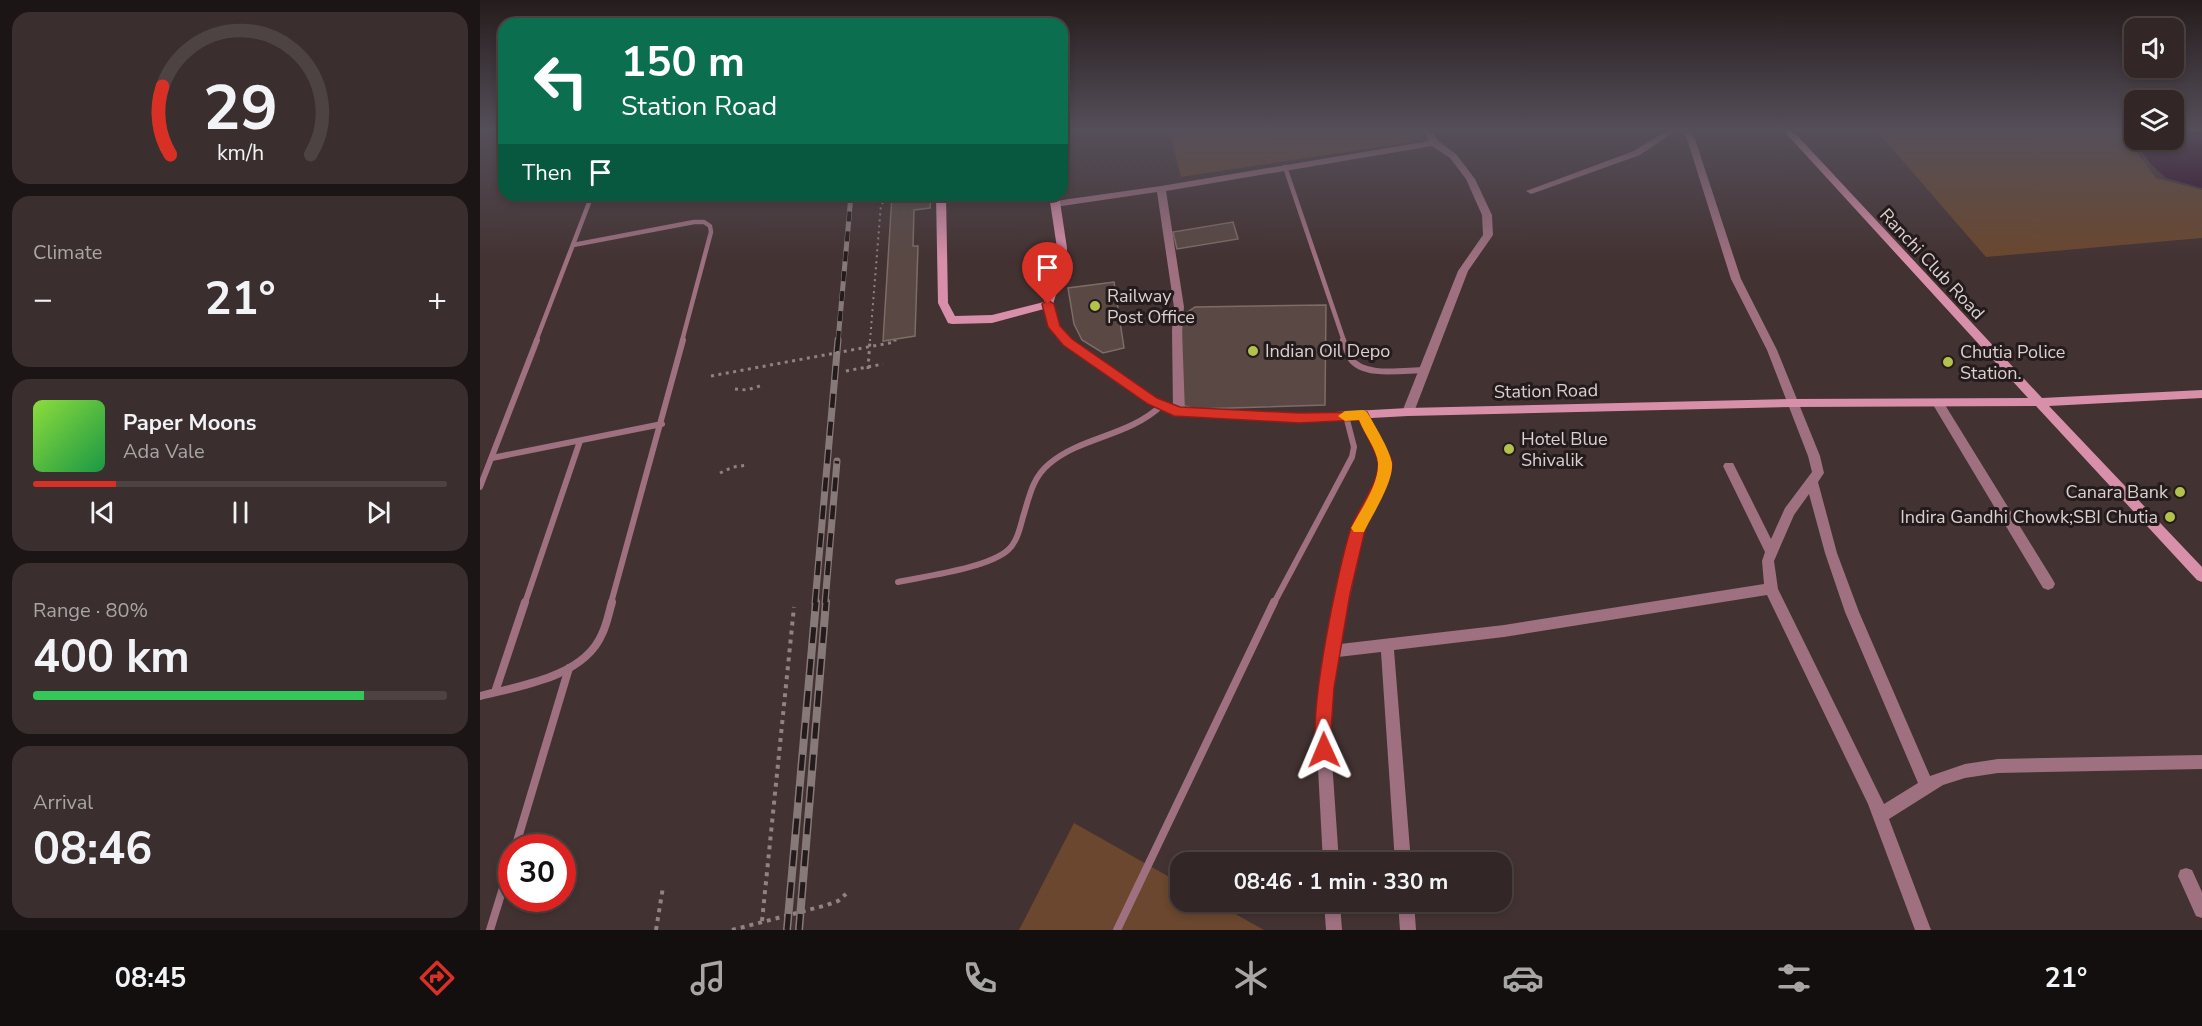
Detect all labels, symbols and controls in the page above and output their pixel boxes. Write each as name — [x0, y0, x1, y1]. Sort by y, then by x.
map controls — [2124, 18, 2184, 150]
button: sound — [2124, 18, 2184, 78]
text: 150 m — [621, 34, 745, 91]
icon: left — [522, 42, 600, 120]
text: 29 — [203, 66, 277, 151]
text: Station Road — [621, 88, 777, 125]
button: layers — [2124, 90, 2184, 150]
text: km/h — [216, 138, 264, 168]
icon: arrive — [584, 156, 617, 189]
text: Then — [522, 158, 572, 188]
street label: Ranchi Club Road — [1874, 203, 1990, 325]
text: Climate — [33, 239, 102, 266]
pin — [1022, 242, 1073, 304]
icon: arrive — [1031, 251, 1064, 284]
text: 21° — [204, 269, 276, 330]
text: − — [33, 277, 53, 322]
text: + — [427, 277, 447, 322]
place label: Railway Post Office — [1107, 284, 1195, 329]
marker: Railway Post Office — [1088, 299, 1102, 313]
place label: Indian Oil Depo — [1265, 339, 1390, 363]
place label: Chutia Police Station. — [1960, 340, 2065, 385]
marker: Indian Oil Depo — [1246, 344, 1260, 358]
marker: Chutia Police Station. — [1941, 355, 1955, 369]
street label: Station Road — [1494, 378, 1598, 404]
text: Paper Moons — [123, 408, 257, 438]
place label: Hotel Blue Shivalik — [1521, 427, 1608, 472]
text: Ada Vale — [123, 438, 205, 465]
marker: Hotel Blue Shivalik — [1502, 442, 1516, 456]
place label: Canara Bank — [2065, 480, 2169, 504]
marker: Canara Bank — [2173, 485, 2187, 499]
icon: previous — [86, 496, 119, 529]
icon: pause — [224, 496, 257, 529]
icon: next — [362, 496, 395, 529]
place label: Indira Gandhi Chowk;SBI Chutia — [1900, 505, 2158, 529]
marker: Indira Gandhi Chowk;SBI Chutia — [2163, 510, 2177, 524]
text: Range · 80% — [33, 597, 148, 624]
text: 400 km — [33, 627, 190, 688]
position arrow — [1292, 718, 1356, 782]
text: Arrival — [33, 789, 93, 816]
text: 08:46 — [33, 819, 152, 880]
speed limit sign: 30 — [498, 834, 576, 912]
text: 08:46 · 1 min · 330 m — [1234, 867, 1448, 897]
icon: directions — [416, 957, 458, 999]
icon: music — [687, 957, 729, 999]
icon: phone — [959, 957, 1001, 999]
icon: climate — [1230, 957, 1272, 999]
icon: car — [1502, 957, 1544, 999]
icon: filters — [1773, 957, 1815, 999]
text: 08:45 — [115, 960, 186, 997]
text: 21° — [2045, 960, 2087, 997]

